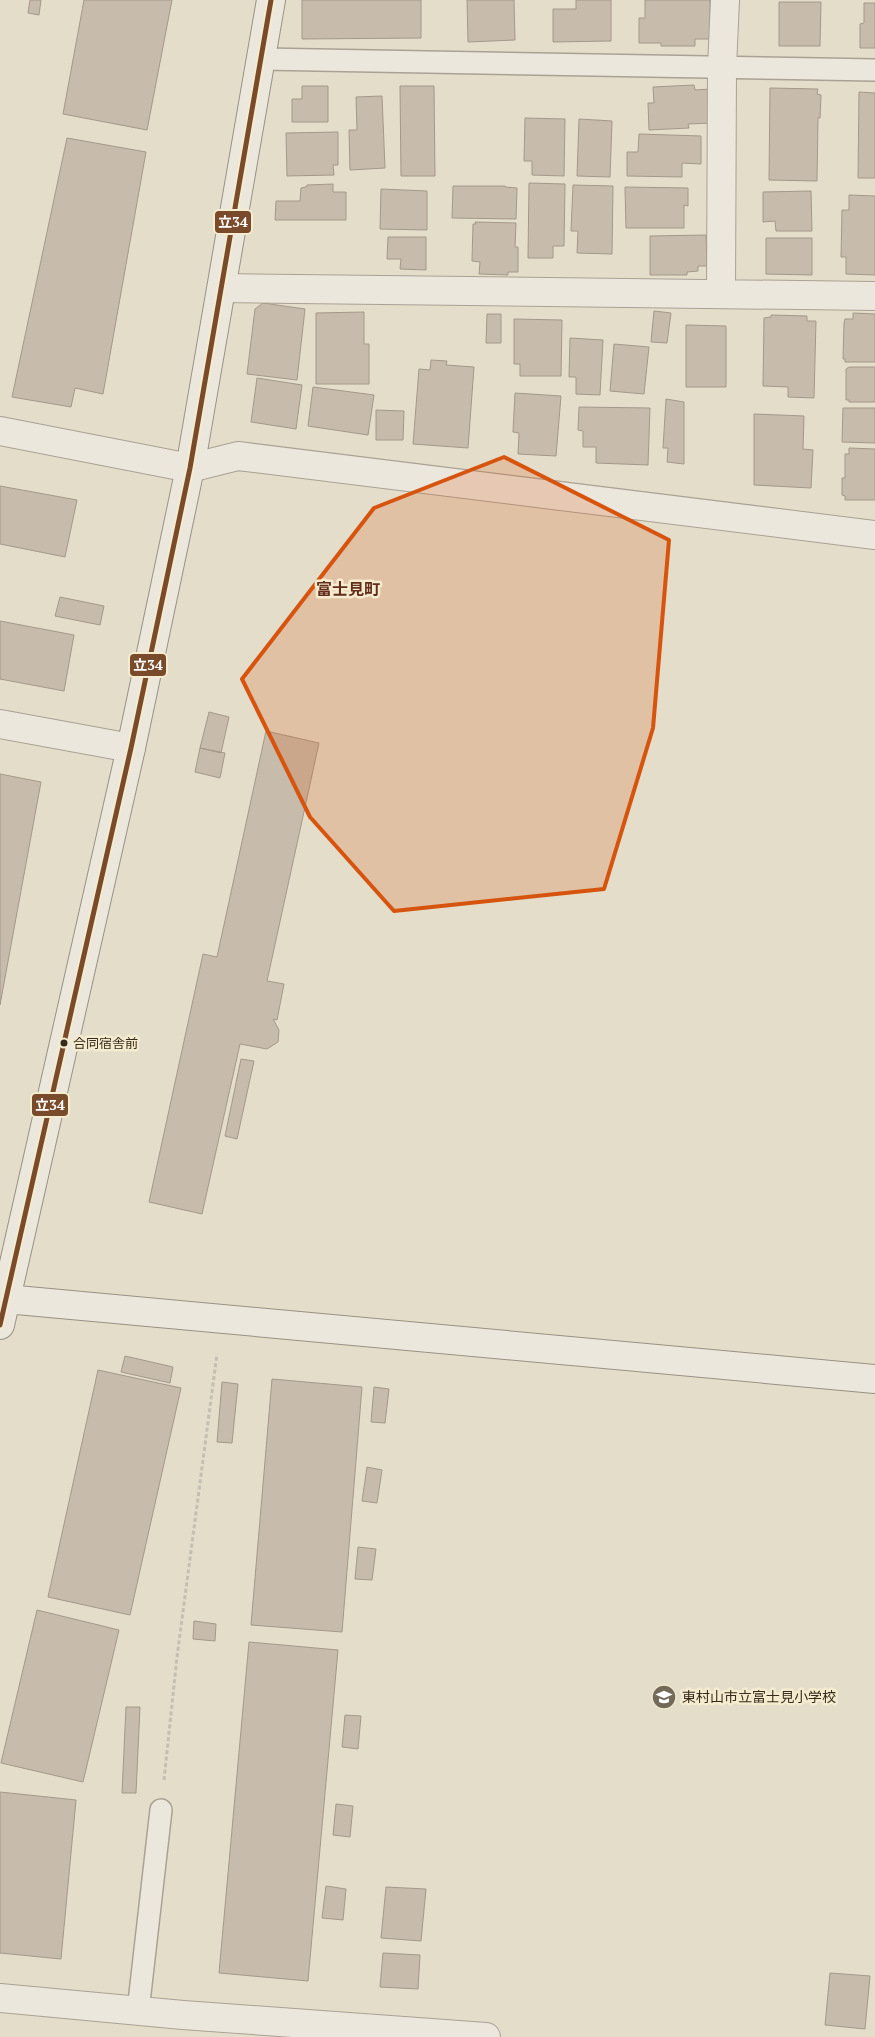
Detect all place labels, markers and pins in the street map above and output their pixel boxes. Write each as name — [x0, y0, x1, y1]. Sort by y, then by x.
place label: 合同宿舎前 — [73, 1034, 138, 1052]
marker: 合同宿舎前 — [59, 1038, 69, 1048]
school or university icon: 東村山市立富士見小学校 — [651, 1684, 677, 1710]
place label: 東村山市立富士見小学校 — [682, 1687, 836, 1706]

